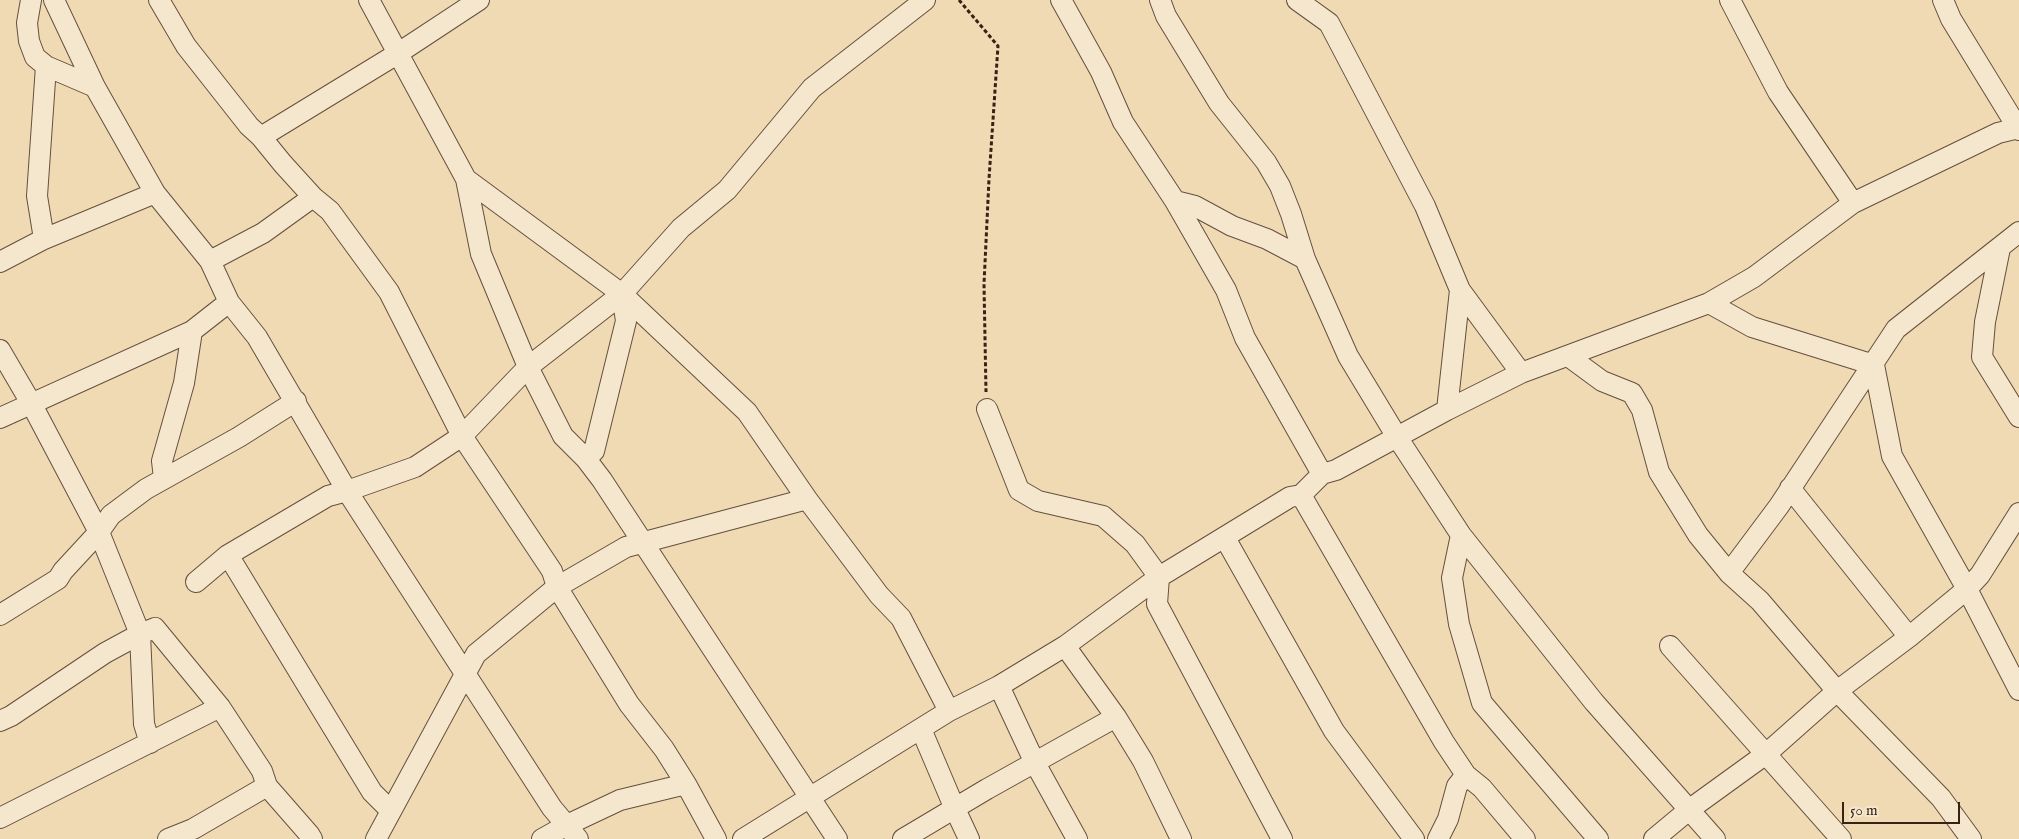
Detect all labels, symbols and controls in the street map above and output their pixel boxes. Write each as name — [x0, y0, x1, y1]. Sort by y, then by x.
scale bar — [1844, 792, 1962, 824]
text: 50 m — [1850, 801, 1878, 820]

